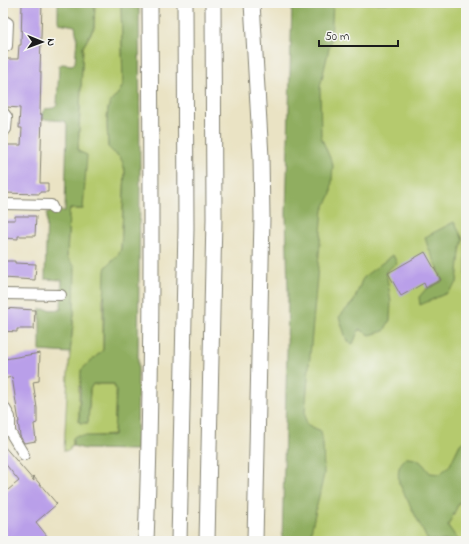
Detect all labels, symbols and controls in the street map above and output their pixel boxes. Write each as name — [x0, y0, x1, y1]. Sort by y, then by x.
north arrow — [22, 22, 62, 62]
scale bar — [319, 22, 398, 48]
text: 50 m — [325, 28, 349, 46]
text: N — [43, 38, 59, 46]

